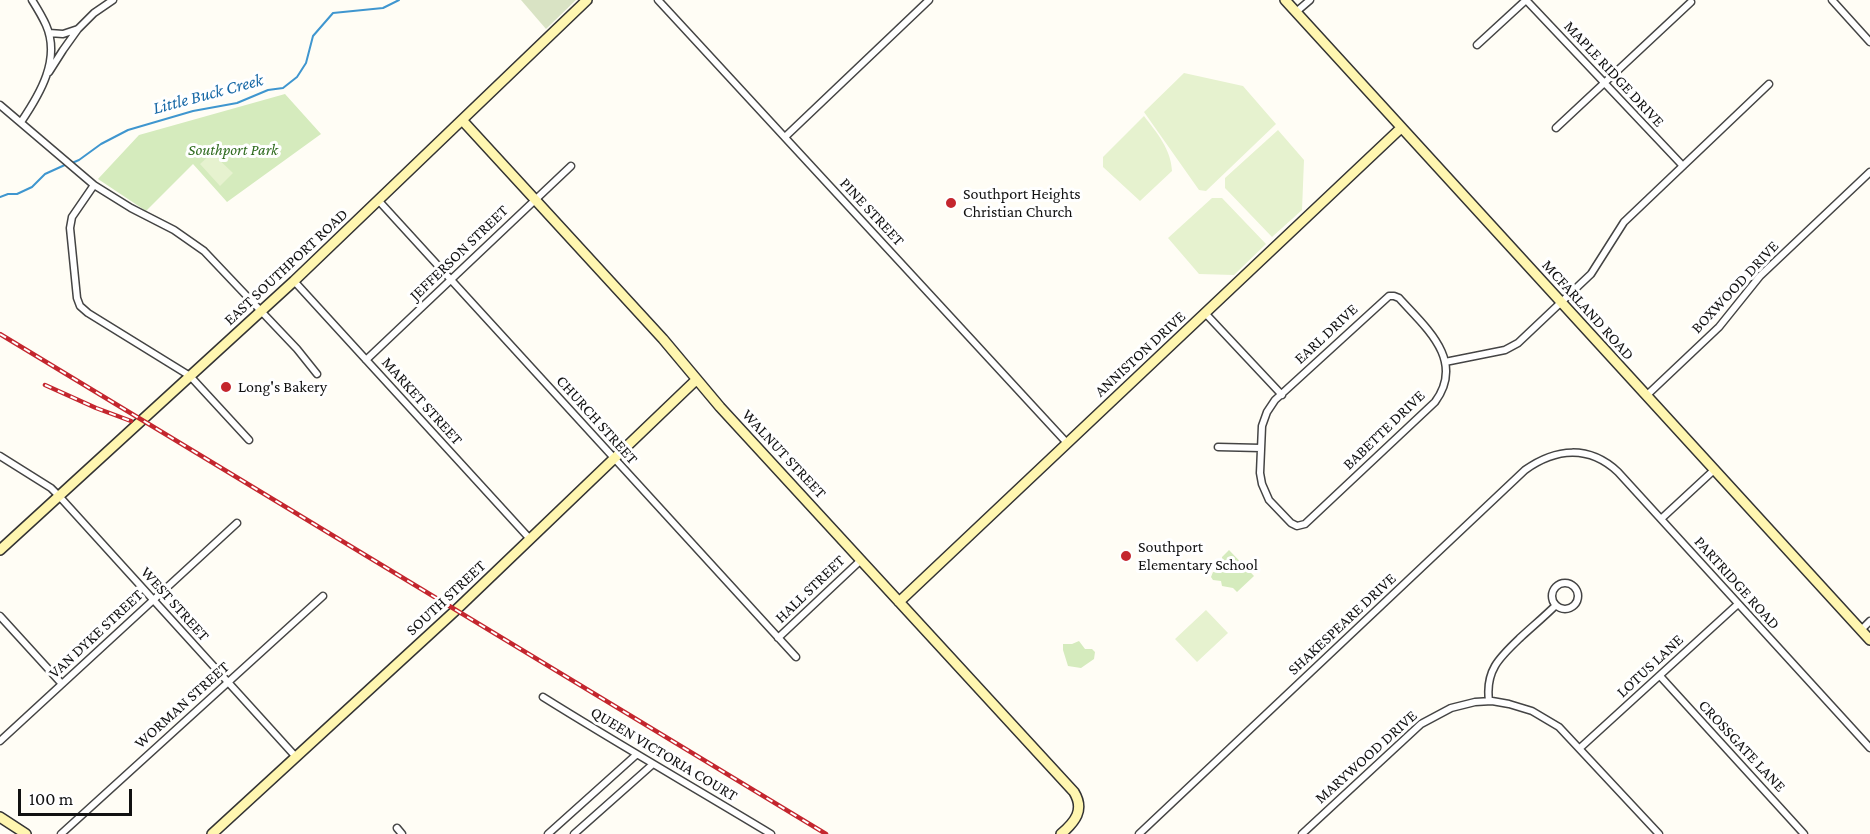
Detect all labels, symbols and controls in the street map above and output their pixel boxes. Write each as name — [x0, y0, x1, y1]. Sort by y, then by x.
street label: MAPLE RIDGE DRIVE — [1560, 17, 1668, 131]
water label: Little Buck Creek — [150, 69, 266, 119]
park label: Southport Park — [188, 140, 278, 160]
street label: PINE STREET — [836, 174, 908, 250]
place label: Southport Heights Christian Church — [963, 184, 1081, 222]
marker: Southport Heights Christian Church — [944, 196, 958, 210]
street label: JEFFERSON STREET — [406, 201, 512, 305]
street label: EAST SOUTHPORT ROAD — [220, 205, 352, 329]
street label: BOXWOOD DRIVE — [1687, 237, 1783, 337]
street label: MCFARLAND ROAD — [1538, 256, 1638, 364]
street label: EARL DRIVE — [1290, 300, 1362, 368]
street label: ANNISTON DRIVE — [1091, 307, 1189, 401]
street label: MARKET STREET — [377, 353, 467, 449]
street label: CHURCH STREET — [552, 372, 642, 468]
place label: Long's Bakery — [238, 377, 327, 397]
marker: Long's Bakery — [219, 380, 233, 394]
street label: BABETTE DRIVE — [1339, 386, 1429, 474]
street label: WALNUT STREET — [738, 405, 830, 503]
street label: PARTRIDGE ROAD — [1690, 532, 1784, 634]
place label: Southport Elementary School — [1138, 537, 1258, 575]
marker: Southport Elementary School — [1119, 549, 1133, 563]
street label: HALL STREET — [771, 551, 849, 627]
street label: SOUTH STREET — [402, 556, 490, 640]
street label: WEST STREET — [137, 563, 213, 645]
street label: SHAKESPEARE DRIVE — [1284, 569, 1400, 679]
street label: VAN DYKE STREET — [45, 585, 147, 683]
street label: LOTUS LANE — [1613, 630, 1687, 702]
street label: WORMAN STREET — [131, 657, 233, 753]
street label: CROSSGATE LANE — [1694, 696, 1790, 796]
street label: QUEEN VICTORIA COURT — [587, 702, 741, 806]
street label: MARYWOOD DRIVE — [1311, 706, 1421, 808]
scale bar — [21, 777, 135, 815]
text: 100 m — [29, 789, 73, 809]

